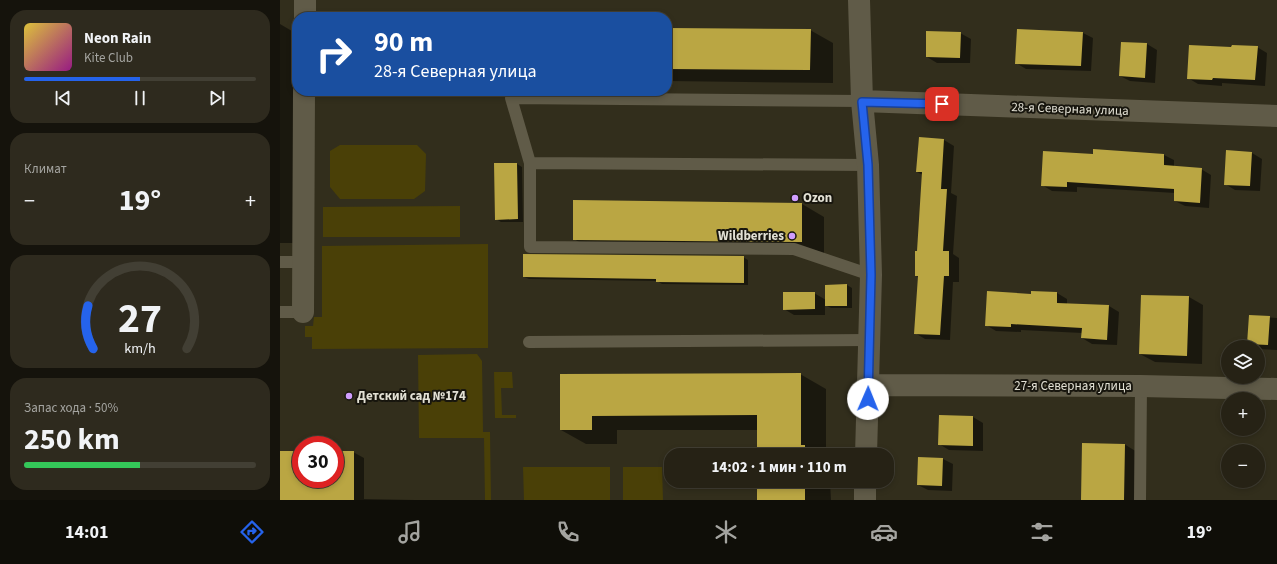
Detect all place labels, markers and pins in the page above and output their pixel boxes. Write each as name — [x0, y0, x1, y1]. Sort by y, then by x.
pin — [925, 87, 959, 121]
place label: Ozon — [803, 189, 832, 207]
marker: Ozon — [790, 193, 800, 203]
place label: Wildberries — [718, 227, 784, 245]
marker: Wildberries — [787, 231, 797, 241]
place label: Детский сад №174 — [357, 387, 466, 405]
marker: Детский сад №174 — [344, 391, 354, 401]

